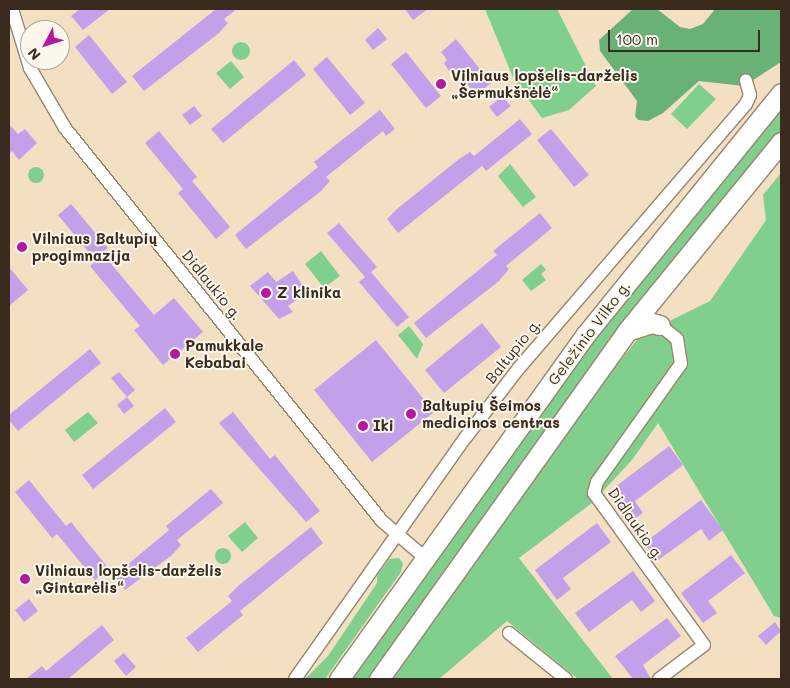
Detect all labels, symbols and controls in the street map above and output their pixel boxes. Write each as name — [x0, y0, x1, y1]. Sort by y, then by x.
north arrow — [20, 20, 70, 70]
scale bar — [610, 20, 762, 52]
text: 100 m — [616, 29, 658, 49]
text: N — [23, 44, 45, 65]
place label: Vilniaus lopšelis-darželis „Šermukšnėlė“ — [451, 66, 638, 101]
marker: Vilniaus lopšelis-darželis „Šermukšnėlė“ — [435, 78, 447, 90]
place label: Vilniaus Baltupių progimnazija — [32, 229, 157, 264]
marker: Vilniaus Baltupių progimnazija — [16, 241, 28, 253]
street label: Didlaukio g. — [178, 246, 246, 324]
street label: Geležinio Vilko g. — [544, 277, 634, 389]
place label: Z klinika — [277, 284, 341, 302]
marker: Z klinika — [259, 286, 273, 300]
street label: Baltupio g. — [481, 315, 545, 387]
place label: Pamukkale Kebabai — [185, 336, 263, 371]
marker: Pamukkale Kebabai — [169, 348, 181, 360]
place label: Baltupių Šeimos medicinos centras — [422, 396, 560, 431]
marker: Baltupių Šeimos medicinos centras — [404, 407, 418, 421]
place label: Iki — [373, 417, 394, 435]
marker: Iki — [357, 420, 369, 432]
street label: Didlaukio g. — [604, 484, 668, 564]
place label: Vilniaus lopšelis-darželis „Gintarėlis“ — [35, 561, 222, 596]
marker: Vilniaus lopšelis-darželis „Gintarėlis“ — [19, 573, 31, 585]

